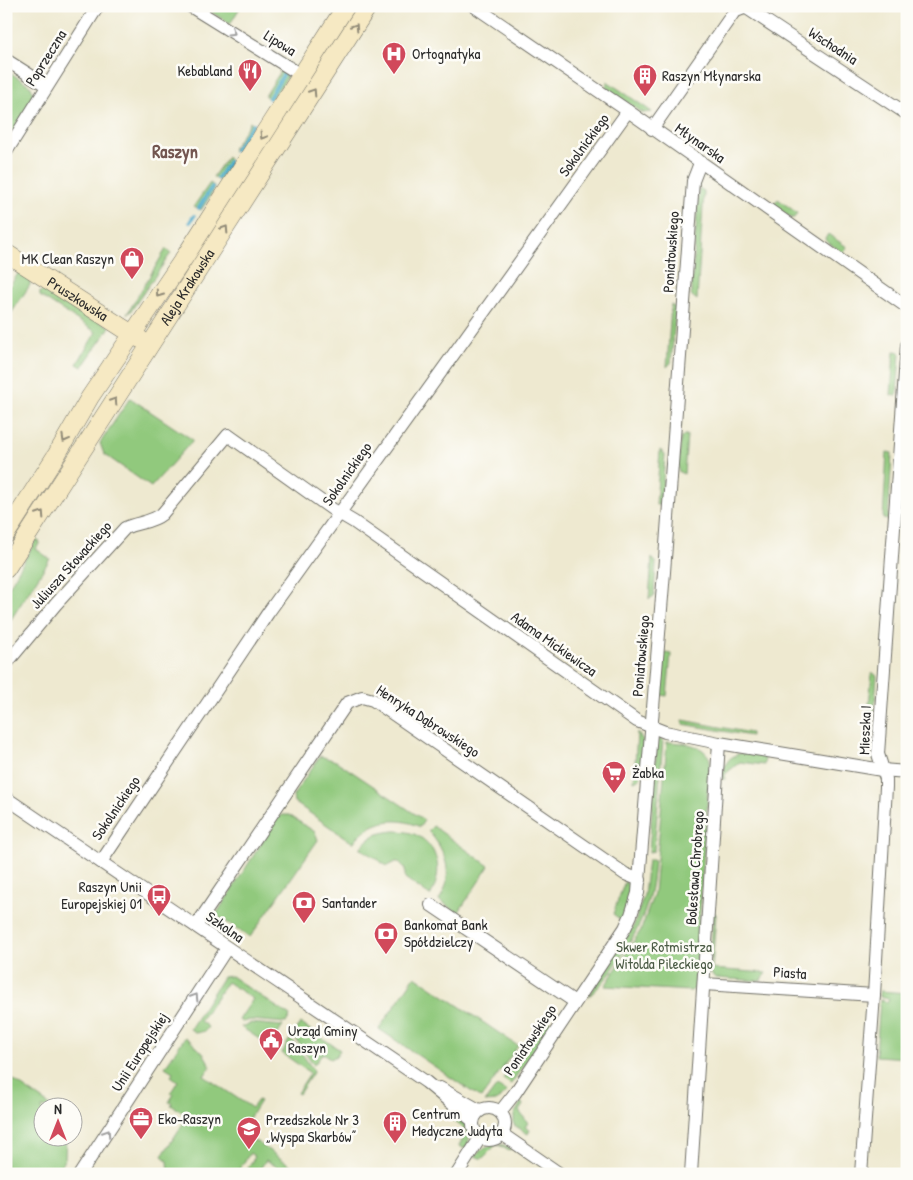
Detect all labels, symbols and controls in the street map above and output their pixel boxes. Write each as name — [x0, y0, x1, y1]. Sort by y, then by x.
street label: Wschodnia — [804, 22, 862, 69]
one-way arrow — [349, 23, 358, 33]
street label: Poprzeczna — [20, 25, 71, 90]
street label: Lipowa — [260, 25, 300, 61]
one-way arrow — [226, 26, 235, 35]
hospital icon: Ortognatyka — [381, 41, 407, 75]
place label: Ortognatyka — [412, 43, 480, 64]
restaurant icon: Kebabland — [237, 58, 263, 92]
place label: Kebabland — [177, 60, 232, 81]
building icon: Raszyn Młynarska — [632, 63, 658, 97]
place label: Raszyn Młynarska — [662, 65, 761, 86]
one-way arrow — [307, 88, 317, 97]
street label: Sokolnickiego — [554, 109, 614, 181]
street label: Młynarska — [671, 118, 730, 168]
one-way arrow — [259, 130, 269, 139]
district label: Raszyn — [152, 139, 198, 165]
street label: Poniatowskiego — [657, 211, 684, 293]
one-way arrow — [219, 225, 229, 234]
street label: Aleja Krakowska — [154, 245, 219, 329]
shop icon: MK Clean Raszyn — [119, 246, 145, 280]
place label: MK Clean Raszyn — [21, 248, 114, 269]
street label: Pruszkowska — [43, 271, 112, 326]
one-way arrow — [156, 288, 165, 298]
one-way arrow — [107, 397, 117, 406]
one-way arrow — [61, 433, 71, 442]
street label: Sokolnickiego — [317, 438, 376, 510]
one-way arrow — [35, 511, 44, 520]
street label: Juliusza Słowackiego — [25, 516, 116, 613]
street label: Adama Mickiewicza — [507, 606, 602, 681]
street label: Poniatowskiego — [626, 614, 655, 697]
street label: Henryka Dąbrowskiego — [372, 679, 484, 762]
street label: Mieszka I — [853, 705, 876, 755]
supermarket icon: Żabka — [601, 760, 627, 794]
place label: Żabka — [632, 762, 664, 783]
street label: Sokolnickiego — [86, 771, 145, 844]
street label: Bolesława Chrobrego — [680, 810, 709, 926]
place label: Raszyn Unii Europejskiej 01 — [61, 876, 142, 914]
bus stop icon: Raszyn Unii Europejskiej 01 — [146, 883, 172, 917]
bank icon: Santander — [291, 890, 317, 924]
place label: Santander — [322, 892, 377, 913]
street label: Szkolna — [202, 906, 249, 947]
place label: Bankomat Bank Spółdzielczy — [404, 914, 488, 952]
bank icon: Bankomat Bank Spółdzielczy — [373, 921, 399, 955]
park label: Skwer Rotmistrza Witolda Pileckiego — [615, 936, 713, 974]
street label: Piasta — [773, 961, 807, 984]
one-way arrow — [189, 993, 199, 1002]
street label: Poniatowskiego — [498, 1000, 561, 1079]
street label: Unii Europejskiej — [106, 1008, 173, 1095]
place label: Urząd Gminy Raszyn — [288, 1020, 358, 1058]
public building icon: Urząd Gminy Raszyn — [258, 1027, 284, 1061]
north arrow — [32, 1098, 82, 1148]
text: N — [54, 1099, 62, 1118]
place label: Centrum Medyczne Judyta — [412, 1103, 502, 1141]
office icon: Eko-Raszyn — [128, 1106, 154, 1140]
place label: Eko-Raszyn — [158, 1108, 221, 1129]
place label: Przedszkole Nr 3 „Wyspa Skarbów” — [266, 1109, 359, 1147]
building icon: Centrum Medyczne Judyta — [382, 1110, 408, 1144]
school or university icon: Przedszkole Nr 3 „Wyspa Skarbów” — [236, 1116, 262, 1150]
one-way arrow — [101, 1129, 110, 1139]

